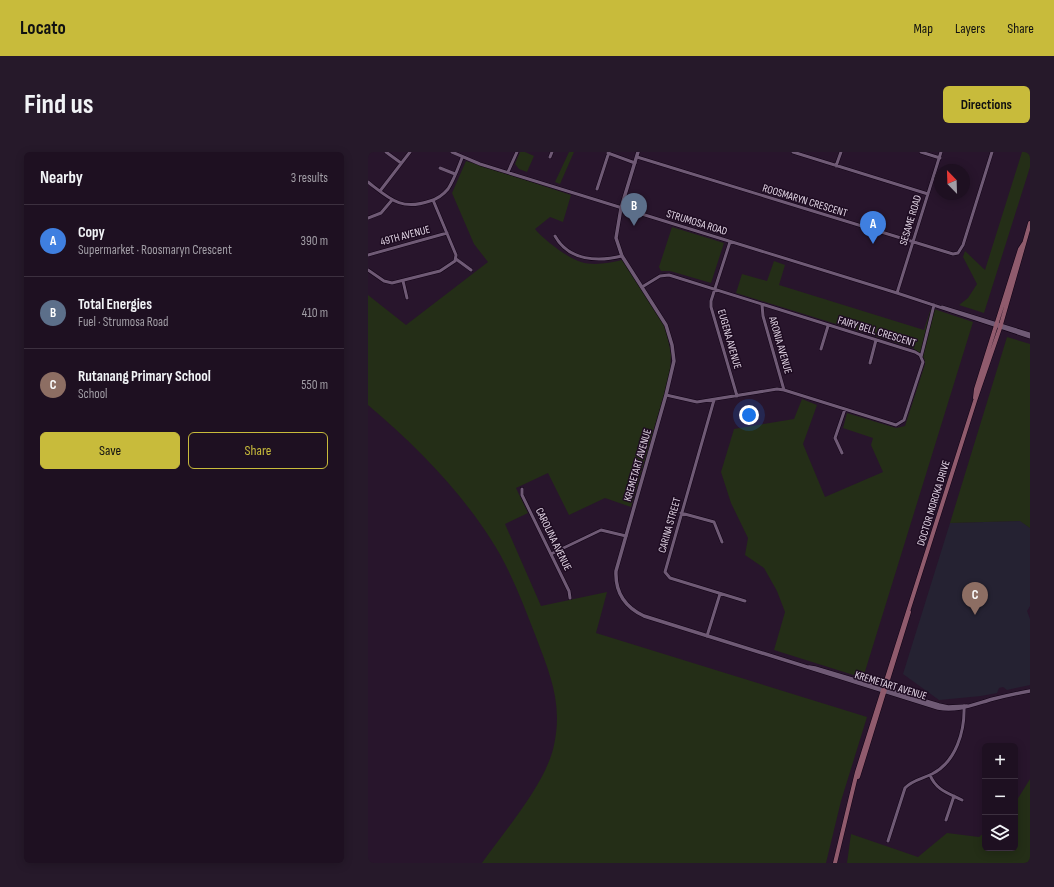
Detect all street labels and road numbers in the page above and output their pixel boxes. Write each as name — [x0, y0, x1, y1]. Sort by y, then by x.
street label: ROOSMARYN CRESCENT — [761, 181, 849, 220]
street label: SESAME ROAD — [897, 193, 924, 247]
street label: STRUMOSA ROAD — [665, 207, 729, 238]
street label: 49TH AVENUE — [379, 223, 431, 248]
street label: EUGENA AVENUE — [715, 308, 744, 371]
street label: FAIRY BELL CRESCENT — [836, 313, 918, 350]
street label: ARONIA AVENUE — [766, 314, 795, 375]
street label: KREMETART AVENUE — [621, 427, 654, 503]
street label: DOCTOR MOROKA DRIVE — [914, 459, 953, 547]
street label: CARINA STREET — [655, 495, 684, 554]
street label: CAROLINA AVENUE — [533, 506, 574, 573]
street label: KREMETART AVENUE — [853, 668, 929, 703]

